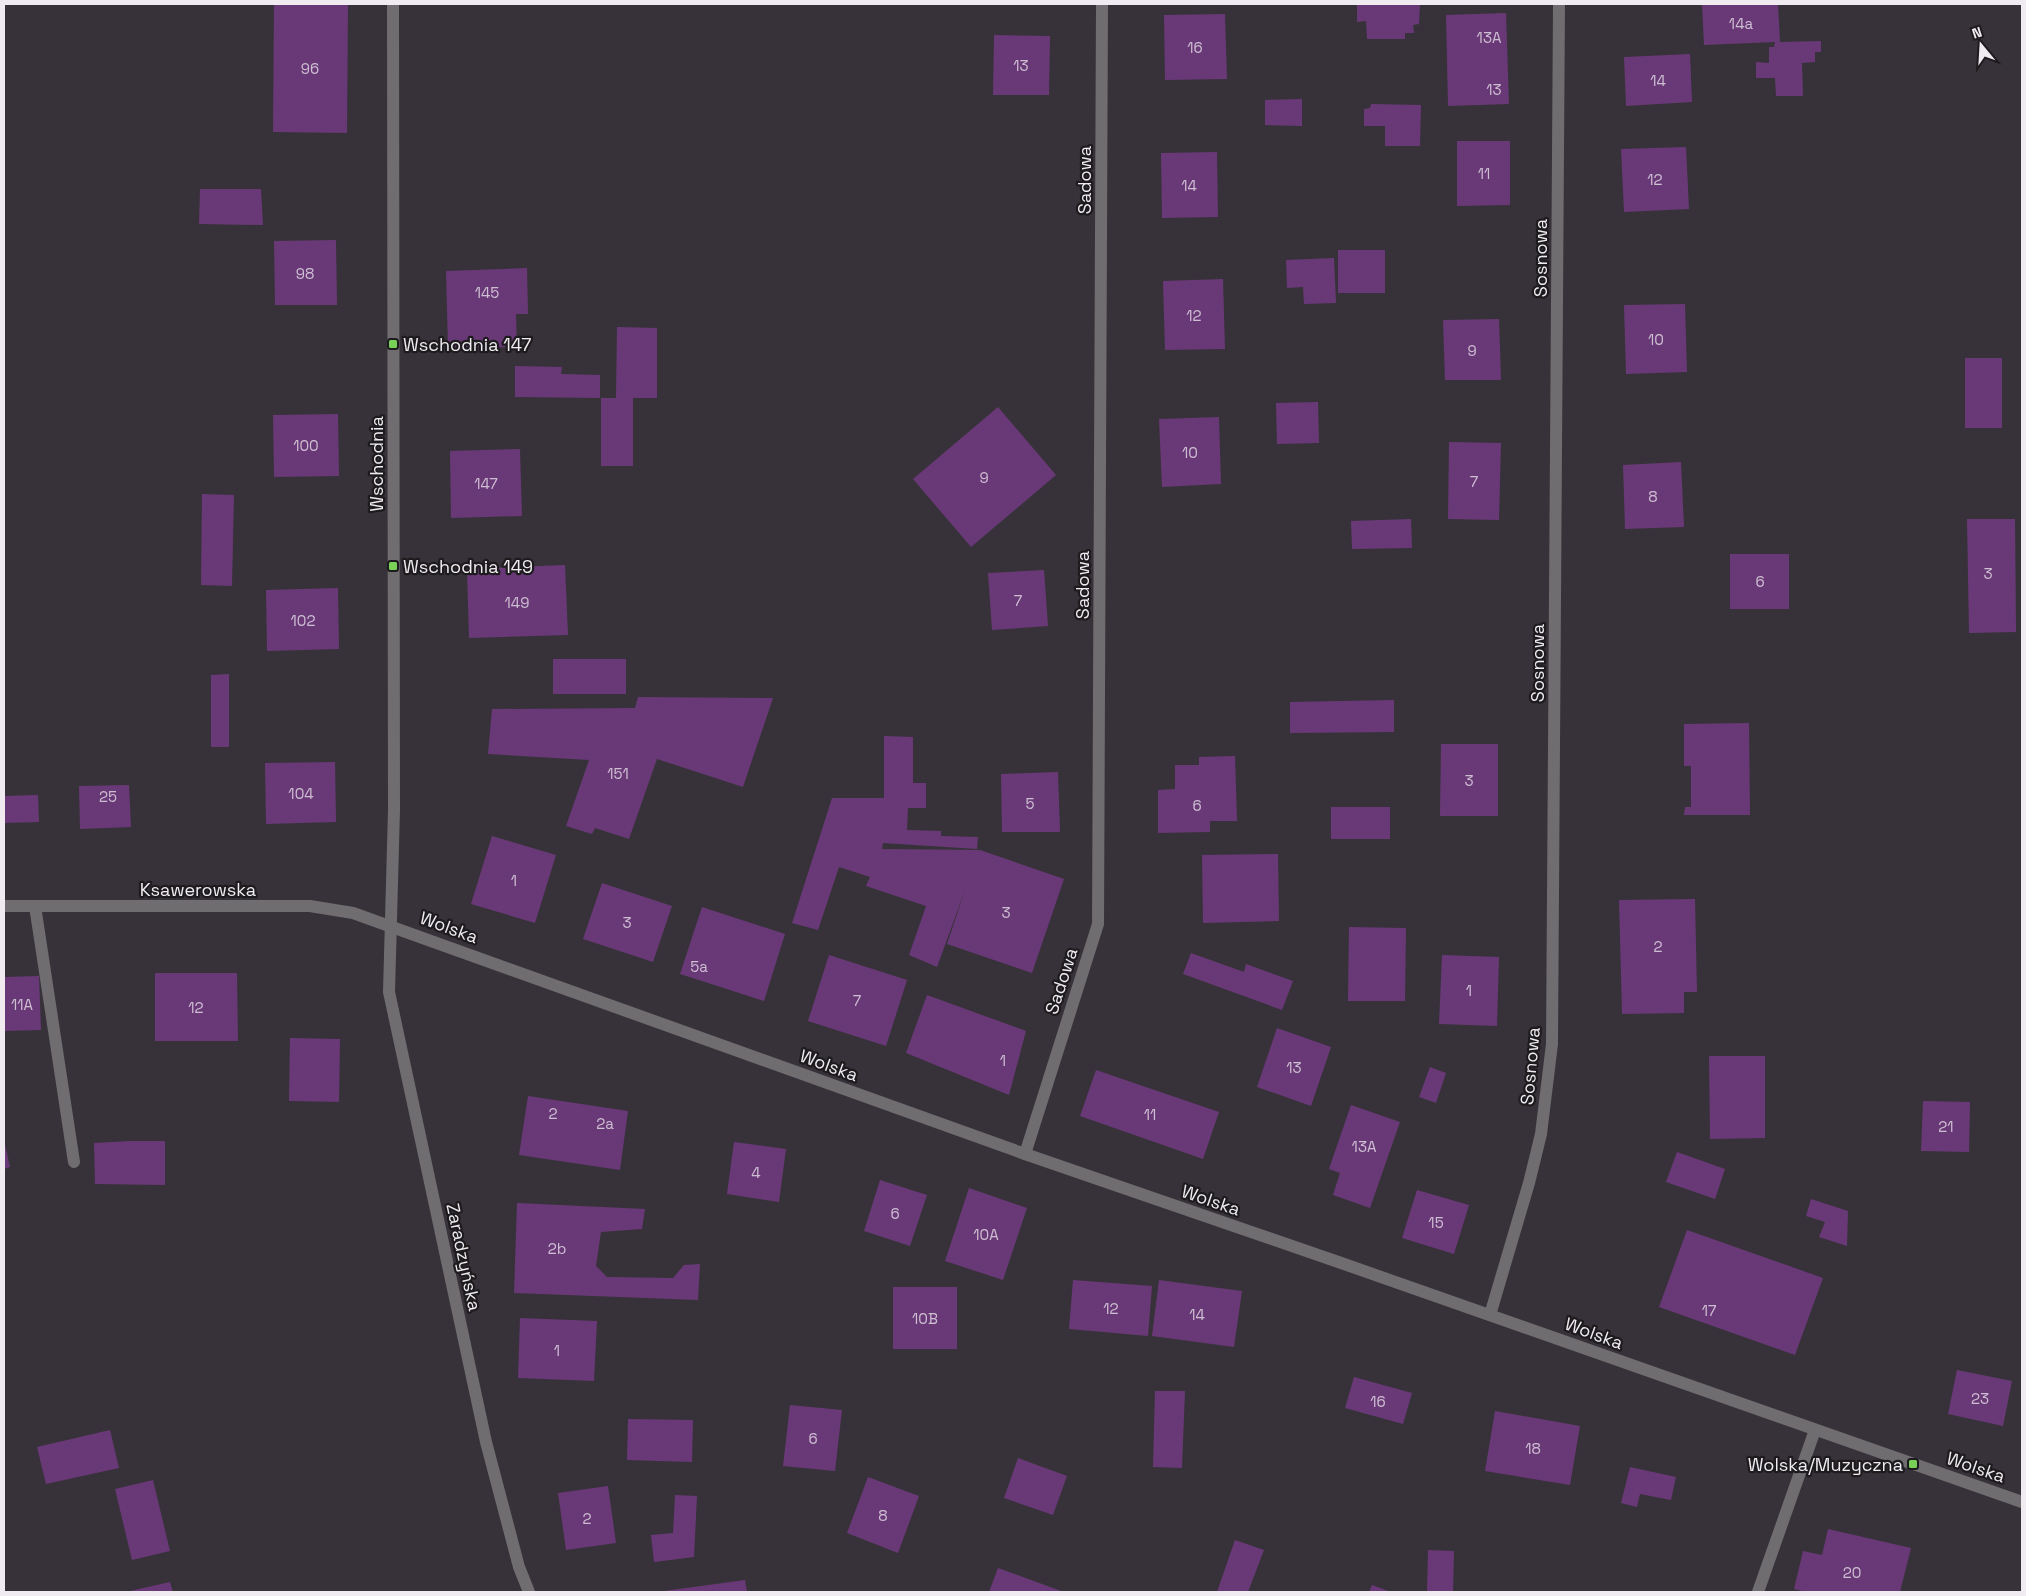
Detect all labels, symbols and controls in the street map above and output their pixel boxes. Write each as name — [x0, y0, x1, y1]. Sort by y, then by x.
house number: 14a — [1729, 14, 1754, 33]
north arrow — [1956, 20, 2006, 70]
text: N — [1970, 23, 1984, 43]
house number: 13A — [1477, 28, 1502, 47]
house number: 16 — [1187, 38, 1203, 57]
house number: 13 — [1013, 56, 1029, 75]
house number: 96 — [301, 59, 319, 78]
house number: 14 — [1650, 71, 1666, 90]
house number: 13 — [1486, 80, 1502, 99]
street label: Sadowa — [1073, 146, 1096, 214]
house number: 11 — [1478, 164, 1490, 183]
house number: 12 — [1647, 170, 1663, 189]
house number: 14 — [1181, 176, 1197, 195]
street label: Sosnowa — [1529, 219, 1552, 297]
house number: 98 — [296, 264, 314, 283]
house number: 145 — [475, 283, 499, 302]
house number: 12 — [1186, 306, 1202, 325]
house number: 10 — [1648, 330, 1664, 349]
place label: Wschodnia 147 — [403, 333, 532, 356]
marker: Wschodnia 147 — [387, 338, 399, 350]
house number: 9 — [1467, 341, 1477, 360]
street label: Wschodnia — [365, 416, 388, 512]
house number: 100 — [293, 436, 319, 455]
house number: 10 — [1182, 443, 1198, 462]
house number: 9 — [979, 468, 989, 487]
house number: 7 — [1470, 472, 1478, 491]
house number: 147 — [474, 474, 498, 493]
house number: 8 — [1648, 487, 1658, 506]
street label: Sadowa — [1071, 551, 1094, 619]
place label: Wschodnia 149 — [403, 555, 533, 578]
marker: Wschodnia 149 — [387, 560, 399, 572]
house number: 3 — [1983, 564, 1993, 583]
house number: 6 — [1755, 572, 1765, 591]
house number: 7 — [1014, 591, 1022, 610]
house number: 149 — [505, 593, 529, 612]
house number: 102 — [291, 611, 315, 630]
street label: Sosnowa — [1526, 624, 1549, 702]
house number: 151 — [607, 764, 629, 783]
house number: 3 — [1464, 771, 1474, 790]
house number: 104 — [288, 784, 314, 803]
house number: 25 — [99, 787, 117, 806]
house number: 5 — [1026, 794, 1035, 813]
house number: 6 — [1192, 796, 1202, 815]
house number: 1 — [511, 871, 517, 890]
street label: Ksawerowska — [140, 878, 256, 901]
house number: 3 — [1001, 903, 1011, 922]
street label: Wolska — [417, 906, 481, 948]
house number: 3 — [622, 913, 632, 932]
house number: 2 — [1653, 937, 1663, 956]
street label: Sadowa — [1040, 945, 1082, 1017]
house number: 5a — [690, 957, 708, 976]
house number: 1 — [1466, 981, 1472, 1000]
house number: 7 — [853, 991, 861, 1010]
house number: 11A — [11, 995, 34, 1014]
house number: 12 — [188, 998, 204, 1017]
street label: Sosnowa — [1515, 1026, 1545, 1106]
street label: Wolska — [797, 1044, 861, 1086]
house number: 1 — [1000, 1051, 1006, 1070]
house number: 13 — [1286, 1058, 1302, 1077]
house number: 2 — [548, 1104, 558, 1123]
house number: 11 — [1144, 1105, 1156, 1124]
house number: 2a — [596, 1114, 614, 1133]
house number: 21 — [1938, 1117, 1954, 1136]
house number: 13A — [1352, 1137, 1377, 1156]
house number: 4 — [751, 1163, 761, 1182]
street label: Wolska — [1179, 1179, 1243, 1221]
street label: Zaradzyńska — [441, 1201, 487, 1313]
house number: 6 — [890, 1204, 900, 1223]
house number: 15 — [1428, 1213, 1444, 1232]
house number: 10A — [973, 1225, 999, 1244]
house number: 2b — [548, 1239, 566, 1258]
house number: 12 — [1103, 1299, 1119, 1318]
house number: 17 — [1702, 1301, 1716, 1320]
house number: 14 — [1189, 1305, 1205, 1324]
house number: 10B — [912, 1309, 938, 1328]
street label: Wolska — [1562, 1312, 1626, 1354]
house number: 1 — [554, 1341, 560, 1360]
house number: 23 — [1971, 1389, 1989, 1408]
house number: 16 — [1370, 1392, 1386, 1411]
house number: 6 — [808, 1429, 818, 1448]
house number: 18 — [1525, 1439, 1541, 1458]
street label: Wolska — [1944, 1446, 2008, 1488]
place label: Wolska/Muzyczna — [1748, 1453, 1903, 1476]
marker: Wolska/Muzyczna — [1907, 1458, 1919, 1470]
house number: 8 — [878, 1506, 888, 1525]
house number: 2 — [582, 1509, 592, 1528]
house number: 20 — [1843, 1563, 1861, 1582]

